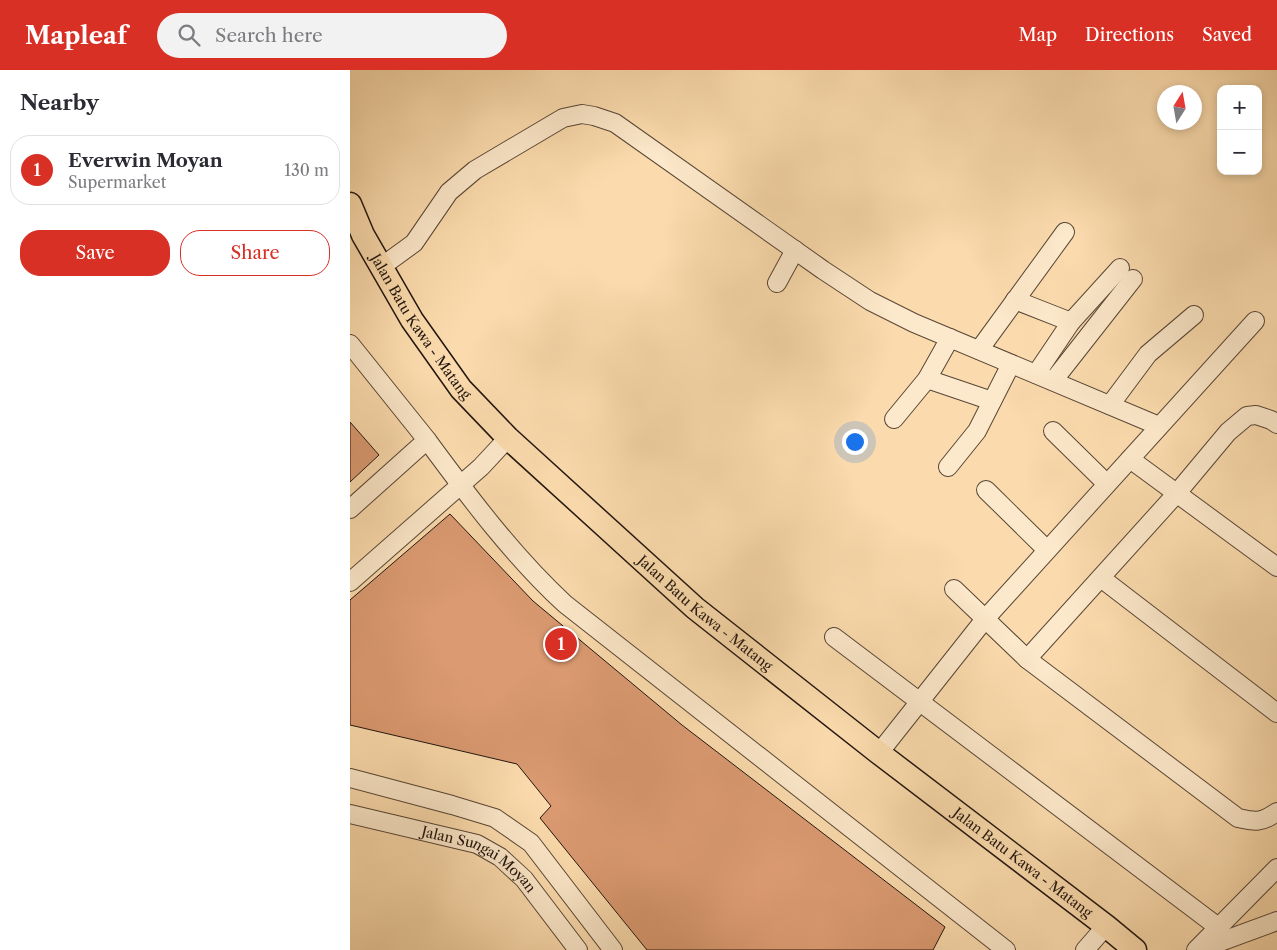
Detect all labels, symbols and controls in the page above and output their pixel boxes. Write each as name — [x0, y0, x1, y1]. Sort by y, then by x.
search box — [157, 13, 507, 58]
text: Mapleaf — [25, 21, 127, 50]
icon: search — [175, 21, 203, 49]
text: Search here — [215, 24, 323, 47]
text: Map — [1018, 24, 1057, 46]
text: Directions — [1085, 24, 1174, 46]
text: Saved — [1202, 24, 1252, 46]
north arrow — [1157, 85, 1202, 130]
map controls — [1217, 85, 1262, 175]
button: + — [1217, 85, 1262, 130]
text: Nearby — [20, 90, 99, 115]
button: − — [1217, 130, 1262, 175]
text: Everwin Moyan — [68, 149, 223, 172]
text: 1 — [33, 160, 41, 180]
text: 130 m — [284, 160, 329, 180]
text: Supermarket — [68, 172, 166, 192]
button: Save — [20, 230, 170, 276]
button: Share — [180, 230, 330, 276]
street label: Jalan Batu Kawa - Matang — [366, 249, 476, 404]
your location — [842, 429, 868, 455]
street label: Jalan Batu Kawa - Matang — [632, 550, 777, 675]
pin: 1 — [545, 625, 577, 663]
street label: Jalan Batu Kawa - Matang — [948, 802, 1097, 922]
street label: Jalan Sungai Moyan — [418, 822, 540, 896]

